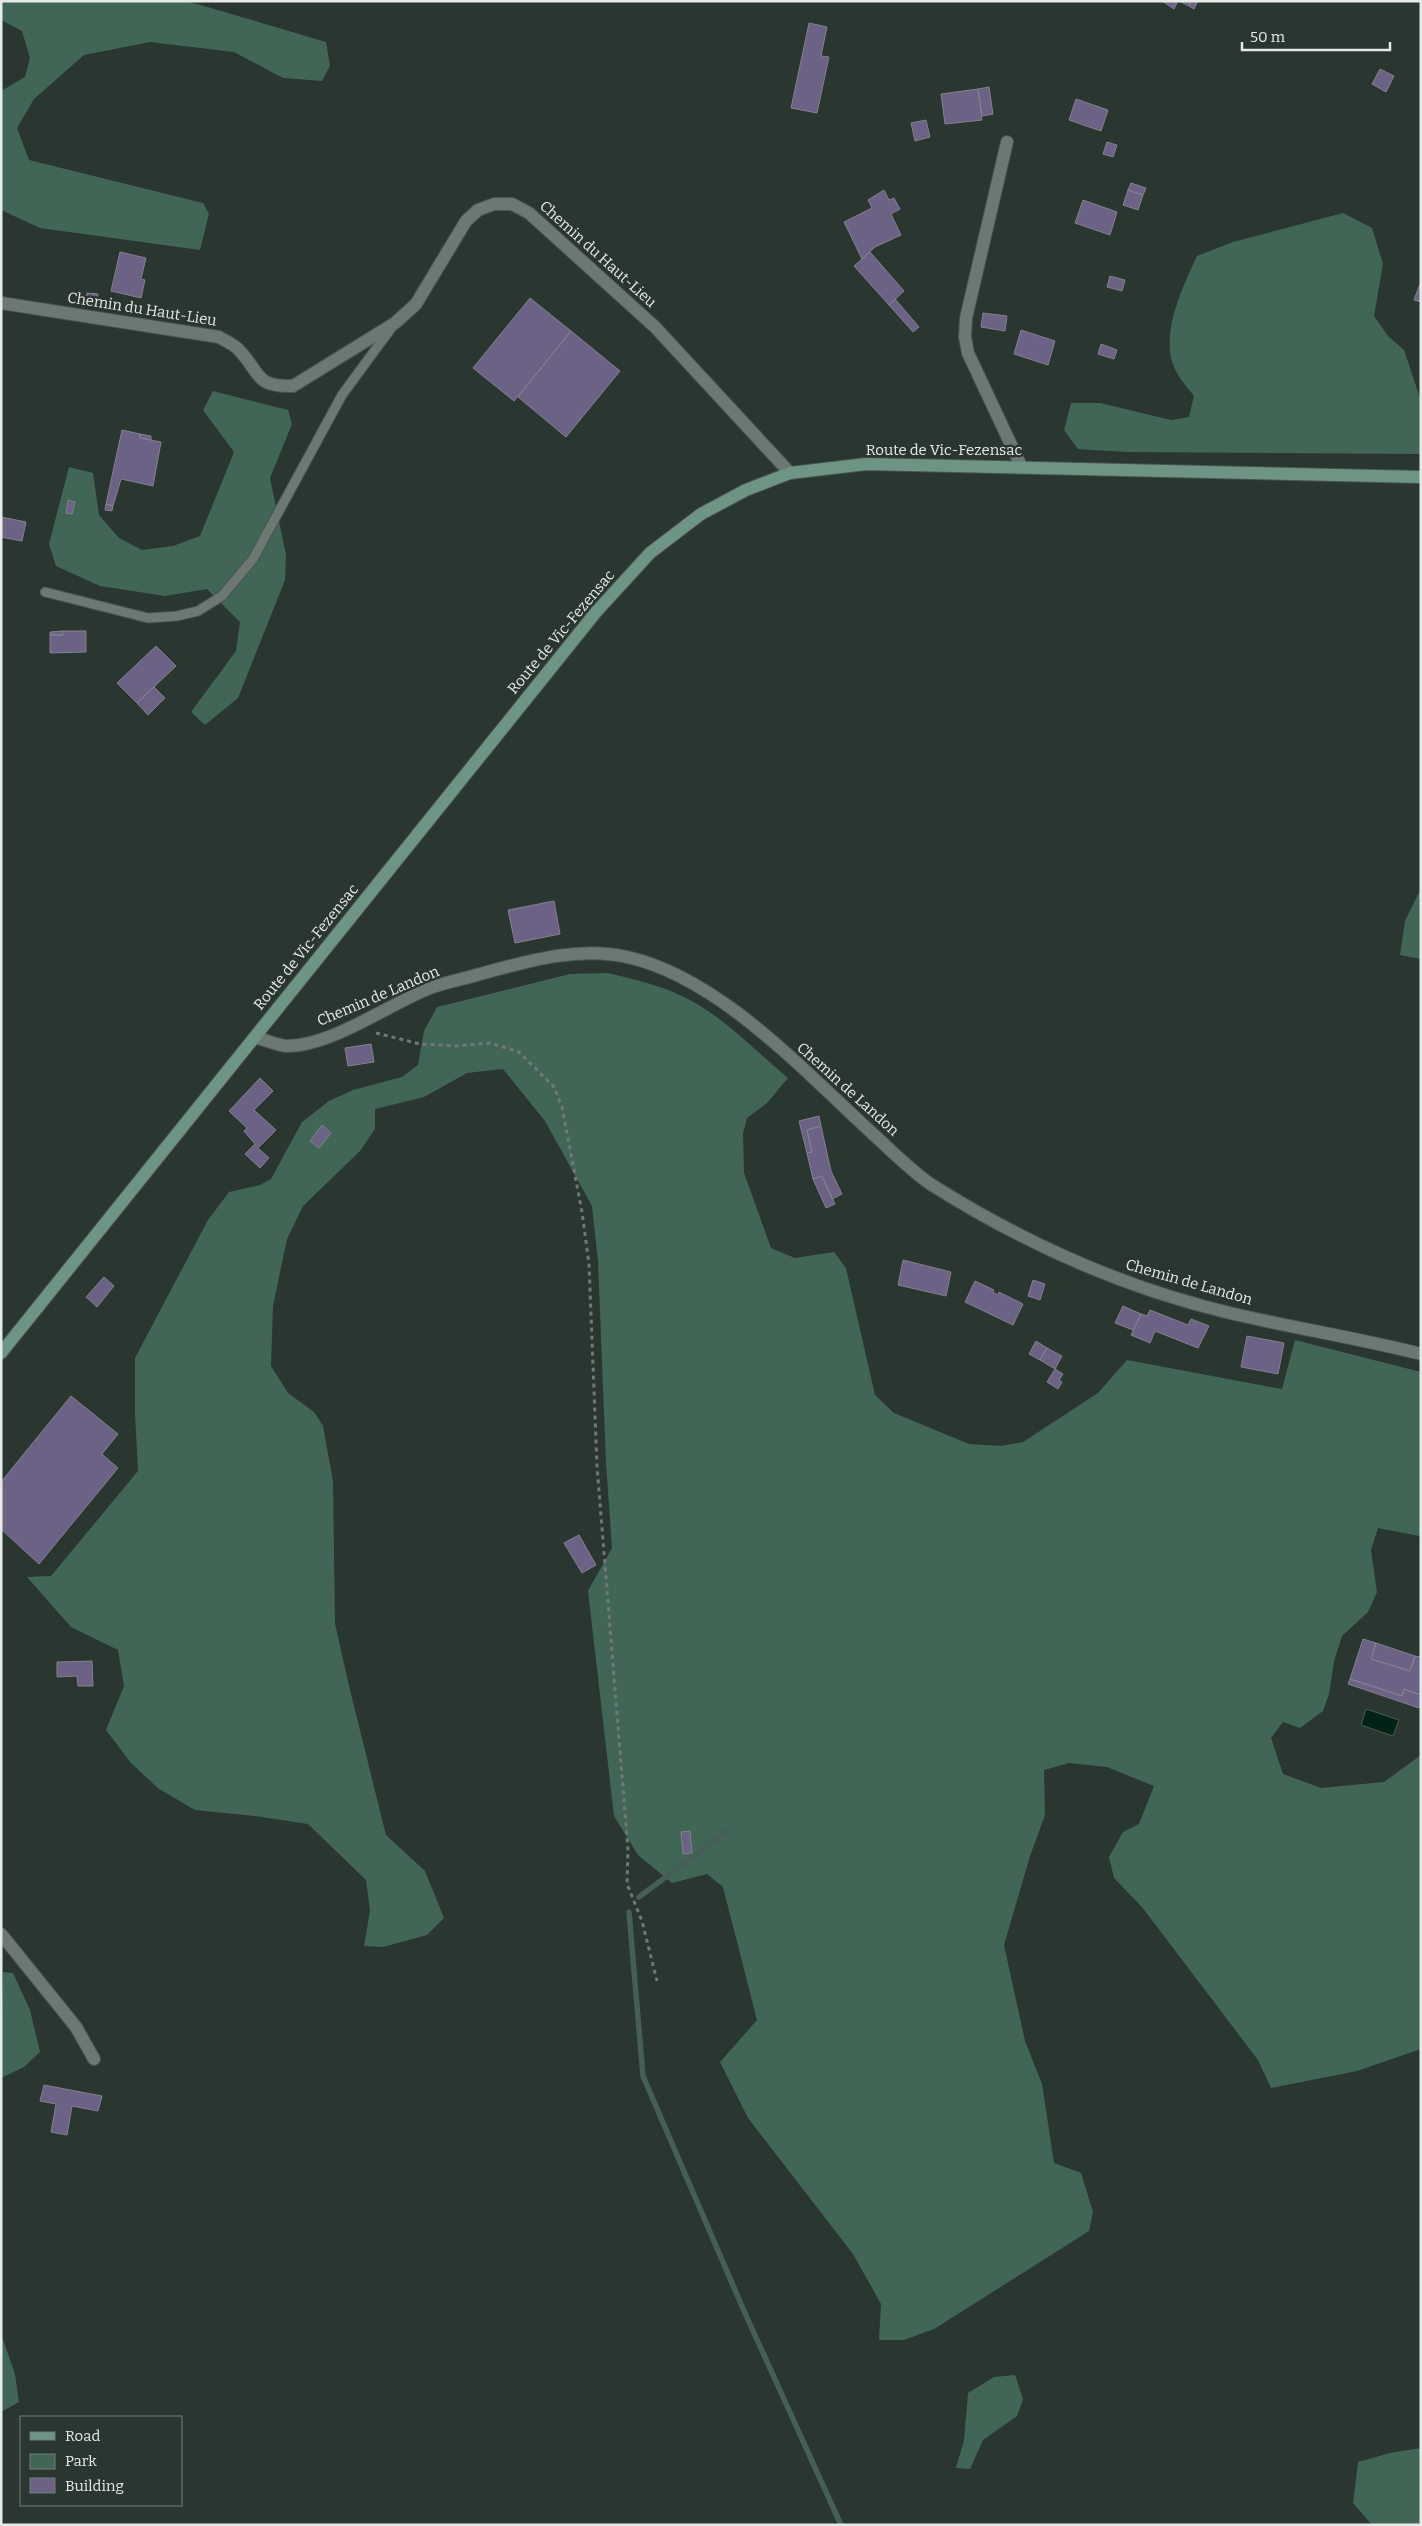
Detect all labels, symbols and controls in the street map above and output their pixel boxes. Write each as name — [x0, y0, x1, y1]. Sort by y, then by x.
scale bar — [1242, 20, 1390, 52]
text: 50 m — [1250, 28, 1286, 46]
street label: Chemin du Haut-Lieu — [536, 197, 660, 311]
street label: Chemin du Haut-Lieu — [66, 288, 218, 330]
street label: Route de Vic-Fezensac — [866, 441, 1023, 459]
street label: Route de Vic-Fezensac — [504, 566, 618, 698]
street label: Route de Vic-Fezensac — [250, 880, 362, 1013]
street label: Chemin de Landon — [314, 962, 442, 1030]
street label: Chemin de Landon — [793, 1038, 903, 1140]
street label: Chemin de Landon — [1124, 1255, 1255, 1309]
legend — [20, 2416, 182, 2506]
text: Road — [65, 2427, 100, 2445]
text: Park — [65, 2452, 97, 2470]
text: Building — [65, 2477, 124, 2495]

